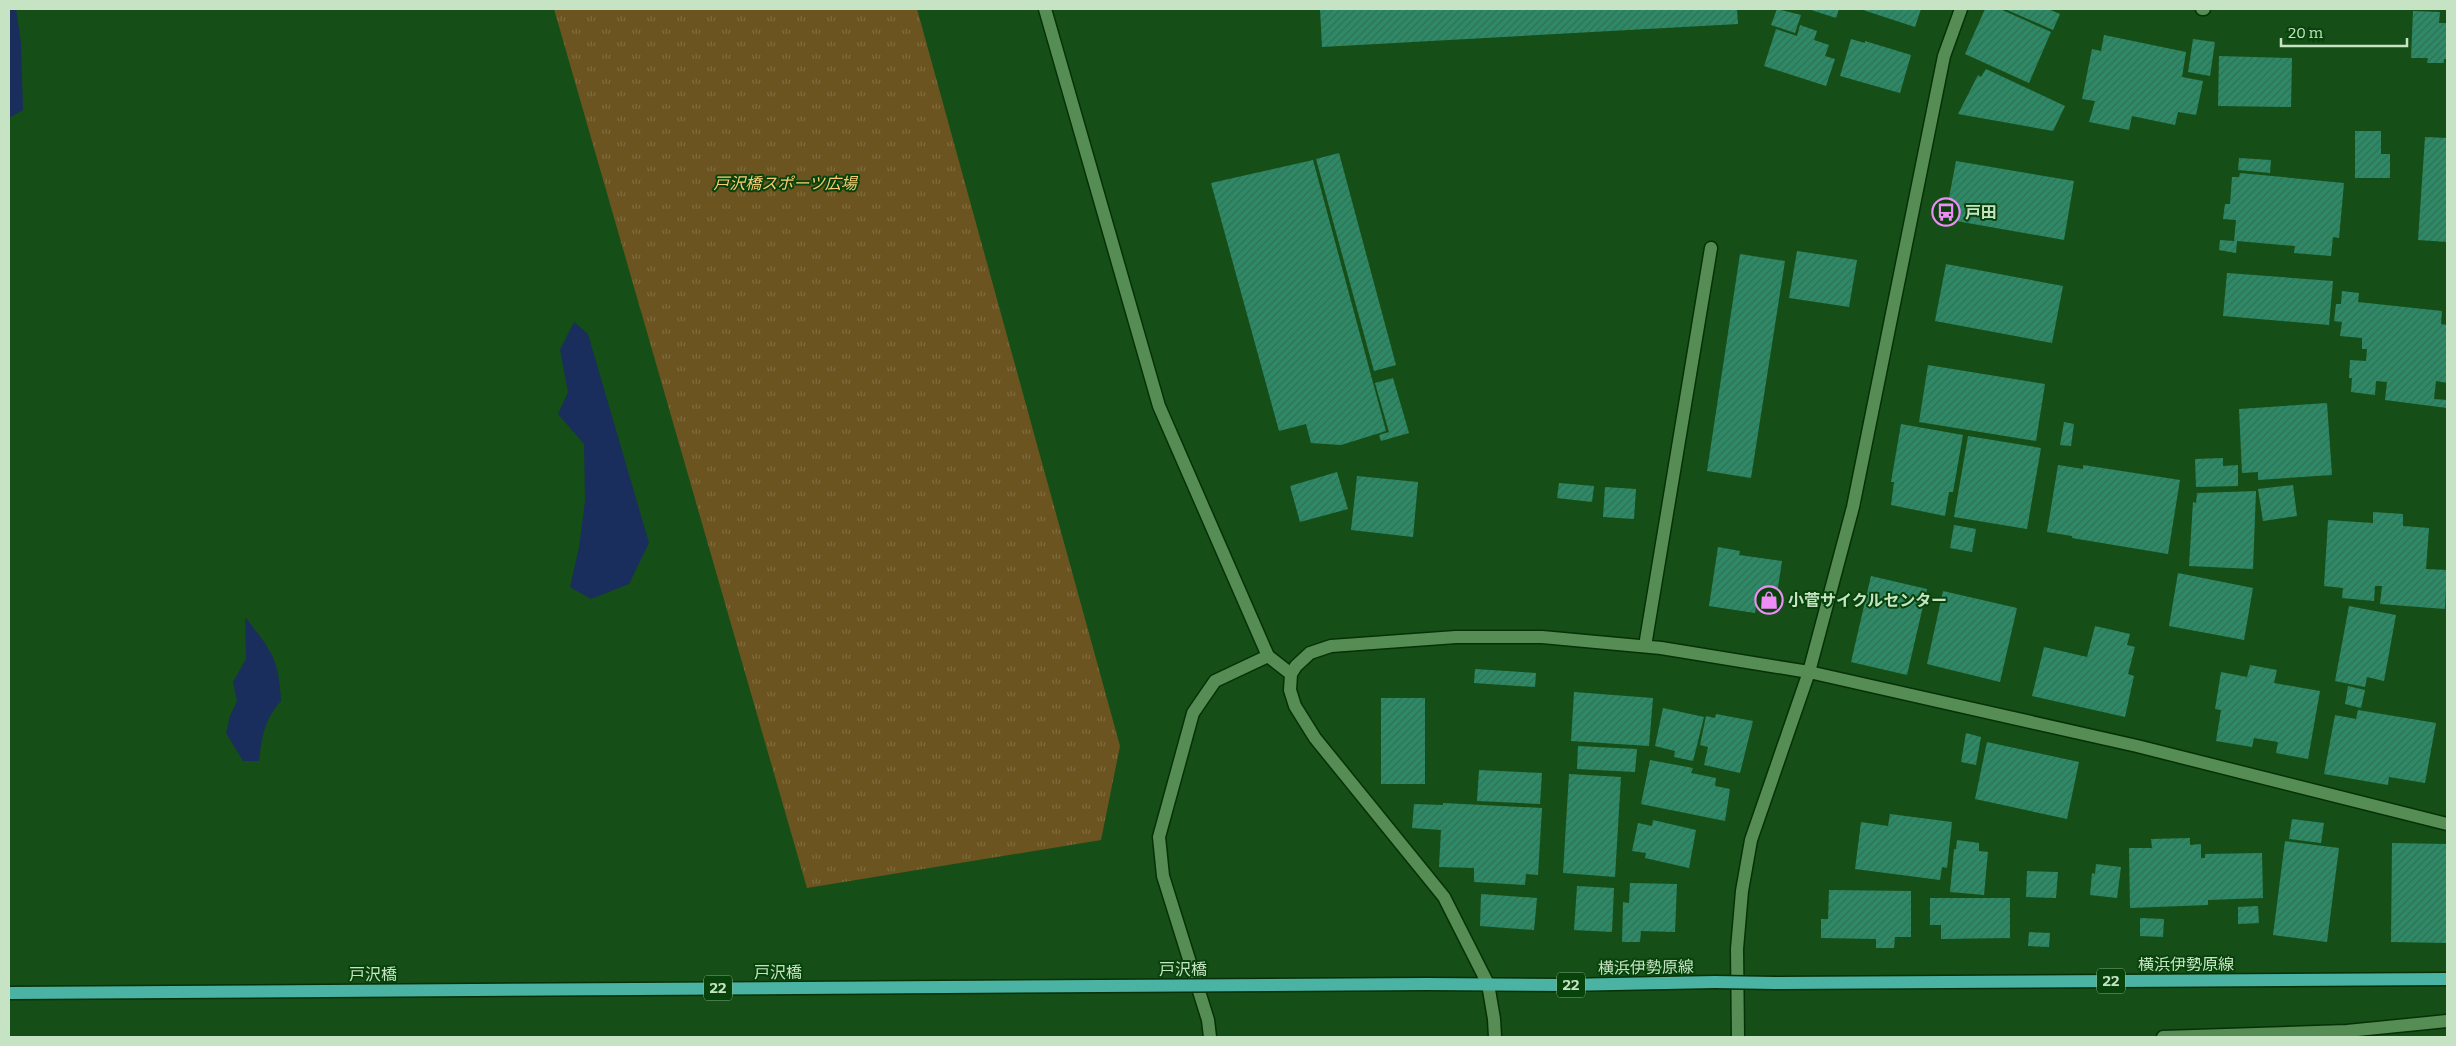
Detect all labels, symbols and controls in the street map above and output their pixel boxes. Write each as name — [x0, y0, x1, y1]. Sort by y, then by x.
scale bar — [2281, 15, 2407, 47]
text: 20 m — [2288, 24, 2324, 42]
park label: 戸沢橋スポーツ広場 — [713, 174, 859, 193]
bus stop icon: 戸田 — [1931, 197, 1961, 227]
place label: 戸田 — [1965, 203, 1997, 222]
shop icon: 小菅サイクルセンター — [1754, 585, 1784, 615]
place label: 小菅サイクルセンター — [1788, 591, 1947, 610]
street label: 横浜伊勢原線 — [2138, 955, 2234, 974]
street label: 横浜伊勢原線 — [1598, 957, 1694, 978]
street label: 戸沢橋 — [1159, 960, 1207, 979]
street label: 戸沢橋 — [754, 963, 802, 982]
street label: 戸沢橋 — [349, 965, 397, 984]
road number: 22 — [2097, 968, 2125, 994]
road number: 22 — [1557, 972, 1585, 998]
road number: 22 — [704, 976, 732, 1000]

